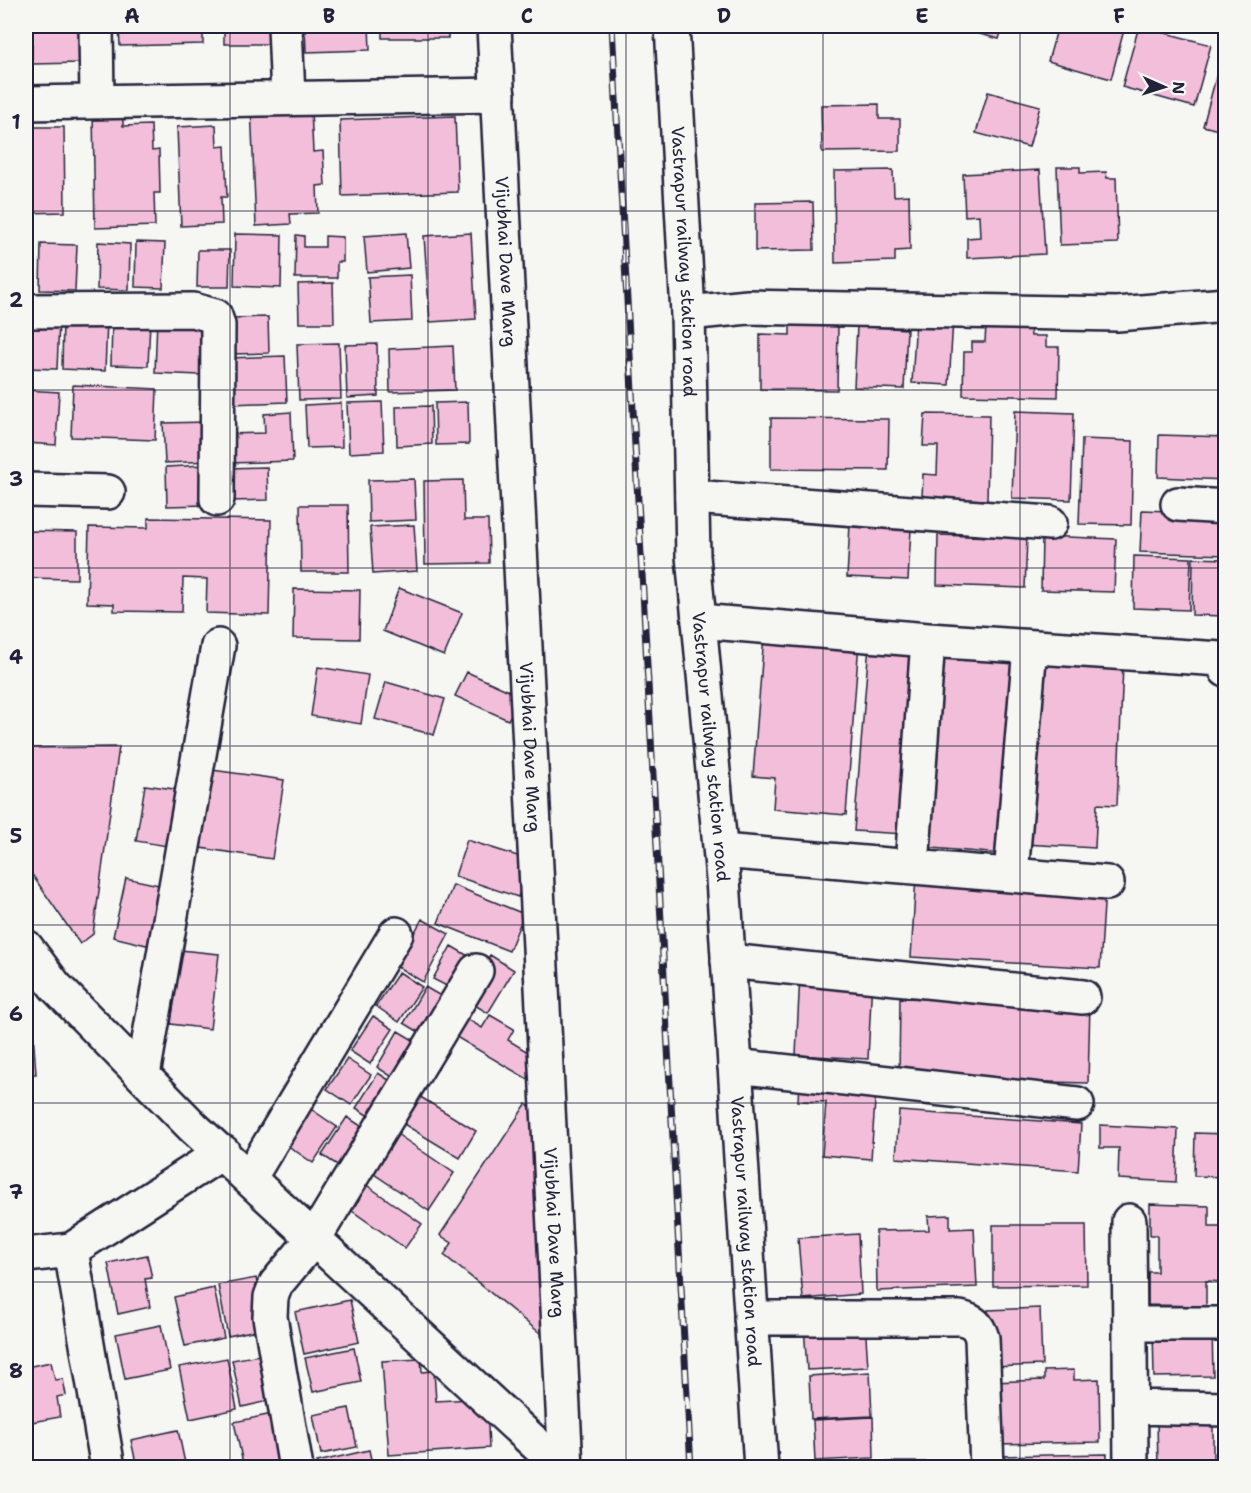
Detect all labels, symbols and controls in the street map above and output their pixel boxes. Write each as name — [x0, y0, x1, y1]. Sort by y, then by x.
text: A — [124, 3, 140, 29]
text: B — [323, 3, 335, 29]
text: C — [521, 3, 533, 29]
text: D — [717, 3, 731, 29]
text: E — [915, 3, 929, 29]
text: F — [1113, 3, 1125, 29]
north arrow — [1134, 57, 1194, 117]
text: N — [1168, 81, 1189, 95]
text: 1 — [11, 109, 21, 135]
street label: Vastrapur railway station road — [666, 126, 702, 397]
street label: Vijubhai Dave Marg — [490, 176, 522, 348]
text: 2 — [9, 287, 23, 313]
text: 3 — [9, 466, 23, 492]
street label: Vastrapur railway station road — [686, 611, 735, 883]
text: 4 — [9, 644, 23, 670]
street label: Vijubhai Dave Marg — [514, 661, 546, 833]
text: 5 — [10, 823, 22, 849]
text: 6 — [9, 1001, 23, 1027]
street label: Vastrapur railway station road — [725, 1095, 766, 1367]
street label: Vijubhai Dave Marg — [538, 1147, 570, 1318]
text: 7 — [9, 1179, 23, 1205]
text: 8 — [9, 1358, 23, 1384]

